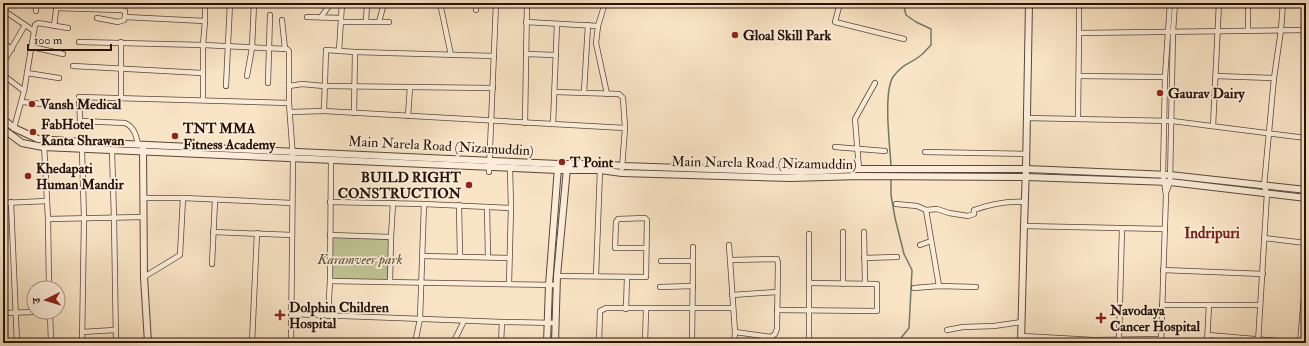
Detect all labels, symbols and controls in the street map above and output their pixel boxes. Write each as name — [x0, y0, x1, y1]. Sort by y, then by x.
scale bar — [28, 26, 111, 52]
place label: Gloal Skill Park — [743, 27, 831, 44]
marker: Gloal Skill Park — [730, 30, 740, 40]
text: 100 m — [34, 33, 63, 48]
place label: Gaurav Dairy — [1168, 85, 1246, 103]
marker: Gaurav Dairy — [1155, 88, 1165, 98]
place label: Vansh Medical — [39, 96, 122, 113]
marker: Vansh Medical — [27, 99, 37, 109]
place label: FabHotel Kanta Shrawan — [41, 116, 125, 149]
place label: TNT MMA Fitness Academy — [182, 120, 276, 154]
marker: FabHotel Kanta Shrawan — [28, 127, 38, 137]
marker: TNT MMA Fitness Academy — [170, 131, 180, 141]
street label: Main Narela Road (Nizamuddin) — [348, 133, 534, 159]
street label: Main Narela Road (Nizamuddin) — [671, 153, 857, 173]
place label: T Point — [569, 154, 614, 171]
marker: T Point — [557, 157, 567, 167]
place label: Khedapati Human Mandir — [36, 160, 124, 193]
place label: BUILD RIGHT CONSTRUCTION — [338, 169, 462, 202]
marker: Khedapati Human Mandir — [23, 171, 33, 181]
marker: BUILD RIGHT CONSTRUCTION — [464, 180, 474, 190]
district label: Indripuri — [1184, 224, 1240, 244]
park label: Karamveer park — [316, 251, 403, 268]
north arrow — [26, 280, 66, 320]
text: उ — [30, 296, 43, 305]
place label: Dolphin Children Hospital — [289, 299, 390, 333]
place label: Navodaya Cancer Hospital — [1109, 302, 1201, 336]
marker: Dolphin Children Hospital — [274, 309, 286, 321]
marker: Navodaya Cancer Hospital — [1095, 312, 1107, 324]

